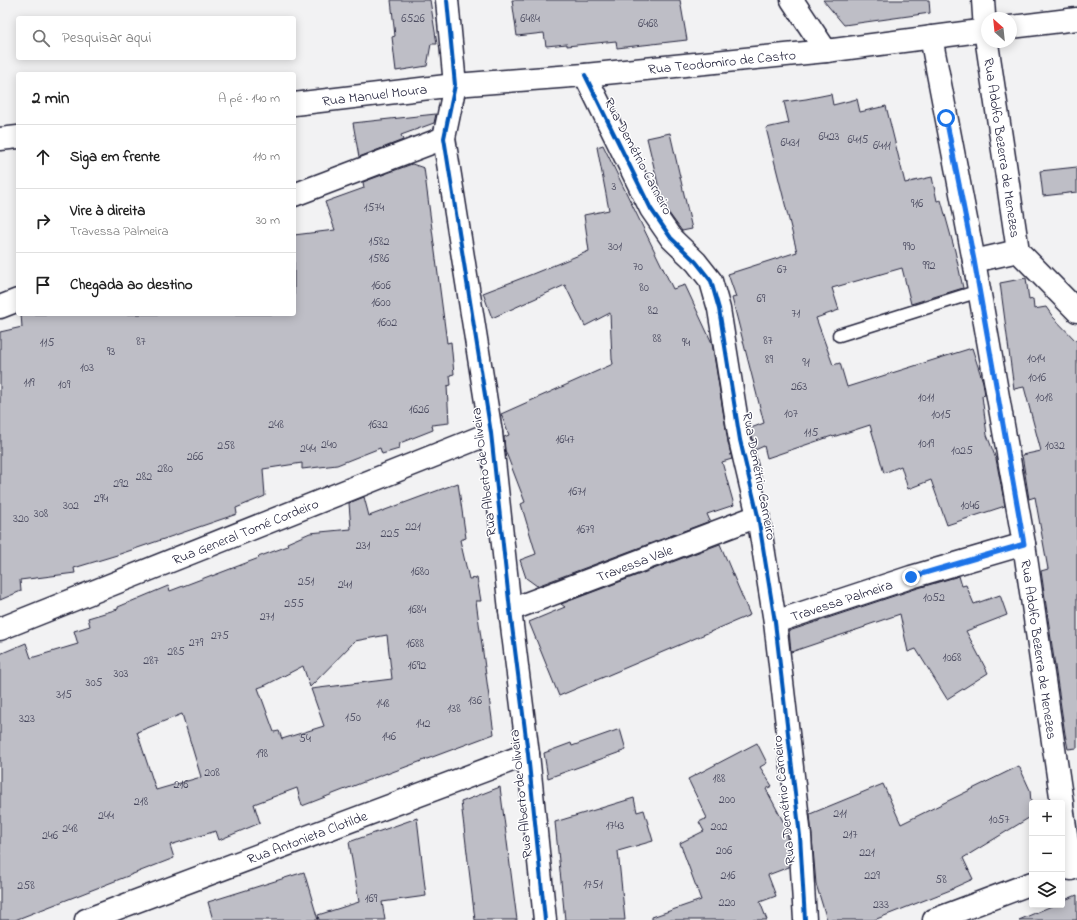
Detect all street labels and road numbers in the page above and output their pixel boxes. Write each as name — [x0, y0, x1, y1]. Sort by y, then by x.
street label: Rua Teodomiro de Castro — [647, 45, 797, 81]
street label: Rua Adolfo Bezerra de Menezes — [977, 57, 1025, 239]
street label: Rua Manuel Moura — [321, 79, 428, 113]
street label: Rua Demétrio Carneiro — [598, 95, 677, 219]
street label: Rua Alberto de Oliveira — [466, 406, 503, 537]
street label: Rua Demétrio Carneiro — [736, 411, 781, 542]
street label: Rua General Tomé Cordeiro — [169, 494, 322, 571]
street label: Travessa Vale — [594, 540, 677, 588]
street label: Rua Adolfo Bezerra de Menezes — [1014, 558, 1062, 741]
street label: Travessa Palmeira — [788, 575, 896, 628]
street label: Rua Alberto de Oliveira — [504, 728, 539, 859]
street label: Rua Demétrio Carneiro — [767, 734, 802, 865]
street label: Rua Antonieta Clotilde — [244, 806, 371, 871]

